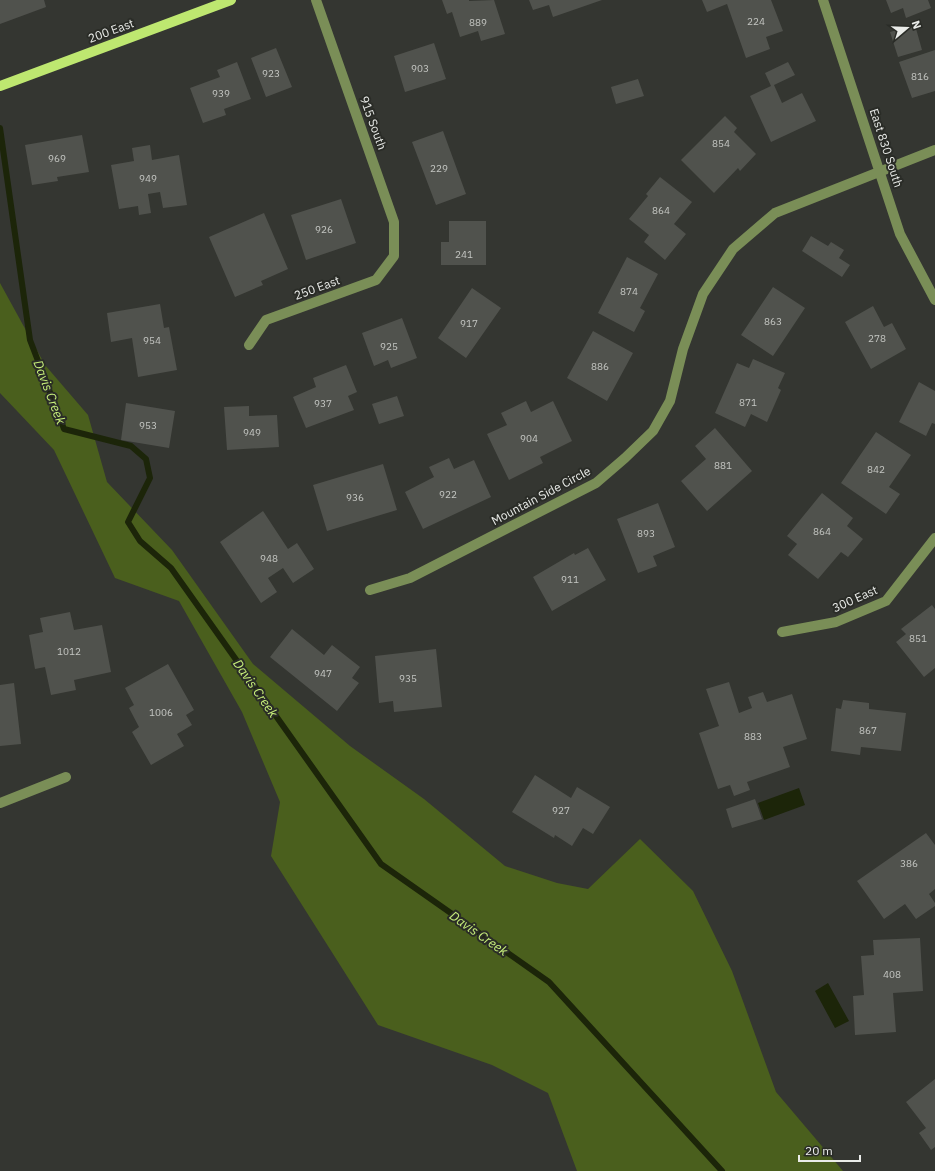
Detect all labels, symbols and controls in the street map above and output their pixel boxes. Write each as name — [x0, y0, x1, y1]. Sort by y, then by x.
north arrow — [887, 8, 927, 48]
street label: 200 East — [86, 15, 136, 46]
house number: 224 — [747, 15, 765, 28]
house number: 889 — [469, 16, 487, 29]
text: N — [909, 19, 924, 31]
house number: 903 — [411, 62, 429, 75]
house number: 923 — [262, 67, 280, 80]
house number: 816 — [911, 70, 929, 83]
house number: 939 — [212, 87, 230, 100]
street label: 915 South — [357, 94, 390, 152]
street label: East 830 South — [867, 106, 906, 189]
house number: 854 — [712, 137, 730, 150]
house number: 969 — [48, 152, 66, 165]
house number: 229 — [430, 162, 448, 175]
house number: 949 — [139, 172, 157, 185]
house number: 864 — [652, 204, 670, 217]
house number: 926 — [315, 223, 333, 236]
house number: 241 — [455, 248, 473, 261]
street label: 250 East — [292, 272, 342, 303]
house number: 874 — [620, 285, 638, 298]
house number: 863 — [764, 315, 782, 328]
house number: 917 — [460, 317, 478, 330]
house number: 278 — [868, 332, 886, 345]
house number: 954 — [143, 334, 161, 347]
house number: 925 — [380, 340, 398, 353]
water label: Davis Creek — [30, 358, 70, 427]
house number: 886 — [591, 360, 609, 373]
house number: 871 — [739, 396, 757, 409]
house number: 937 — [314, 397, 332, 410]
house number: 953 — [139, 419, 157, 432]
house number: 949 — [243, 426, 261, 439]
house number: 904 — [520, 432, 538, 445]
house number: 881 — [714, 459, 732, 472]
street label: Mountain Side Circle — [489, 463, 593, 528]
house number: 842 — [867, 463, 885, 476]
house number: 922 — [439, 488, 457, 501]
house number: 936 — [346, 491, 364, 504]
house number: 864 — [813, 525, 831, 538]
house number: 893 — [637, 527, 655, 540]
house number: 948 — [260, 552, 278, 565]
house number: 911 — [561, 573, 579, 586]
street label: 300 East — [830, 582, 880, 615]
house number: 851 — [909, 632, 927, 645]
house number: 1012 — [57, 645, 81, 658]
water label: Davis Creek — [229, 656, 282, 721]
house number: 947 — [314, 667, 332, 680]
house number: 935 — [399, 672, 417, 685]
house number: 1006 — [149, 706, 173, 719]
house number: 867 — [859, 724, 877, 737]
house number: 883 — [744, 730, 762, 743]
house number: 927 — [552, 804, 570, 817]
house number: 386 — [900, 857, 918, 870]
water label: Davis Creek — [446, 907, 511, 960]
house number: 408 — [883, 968, 901, 981]
scale bar — [799, 1137, 860, 1163]
text: 20 m — [805, 1143, 833, 1158]

